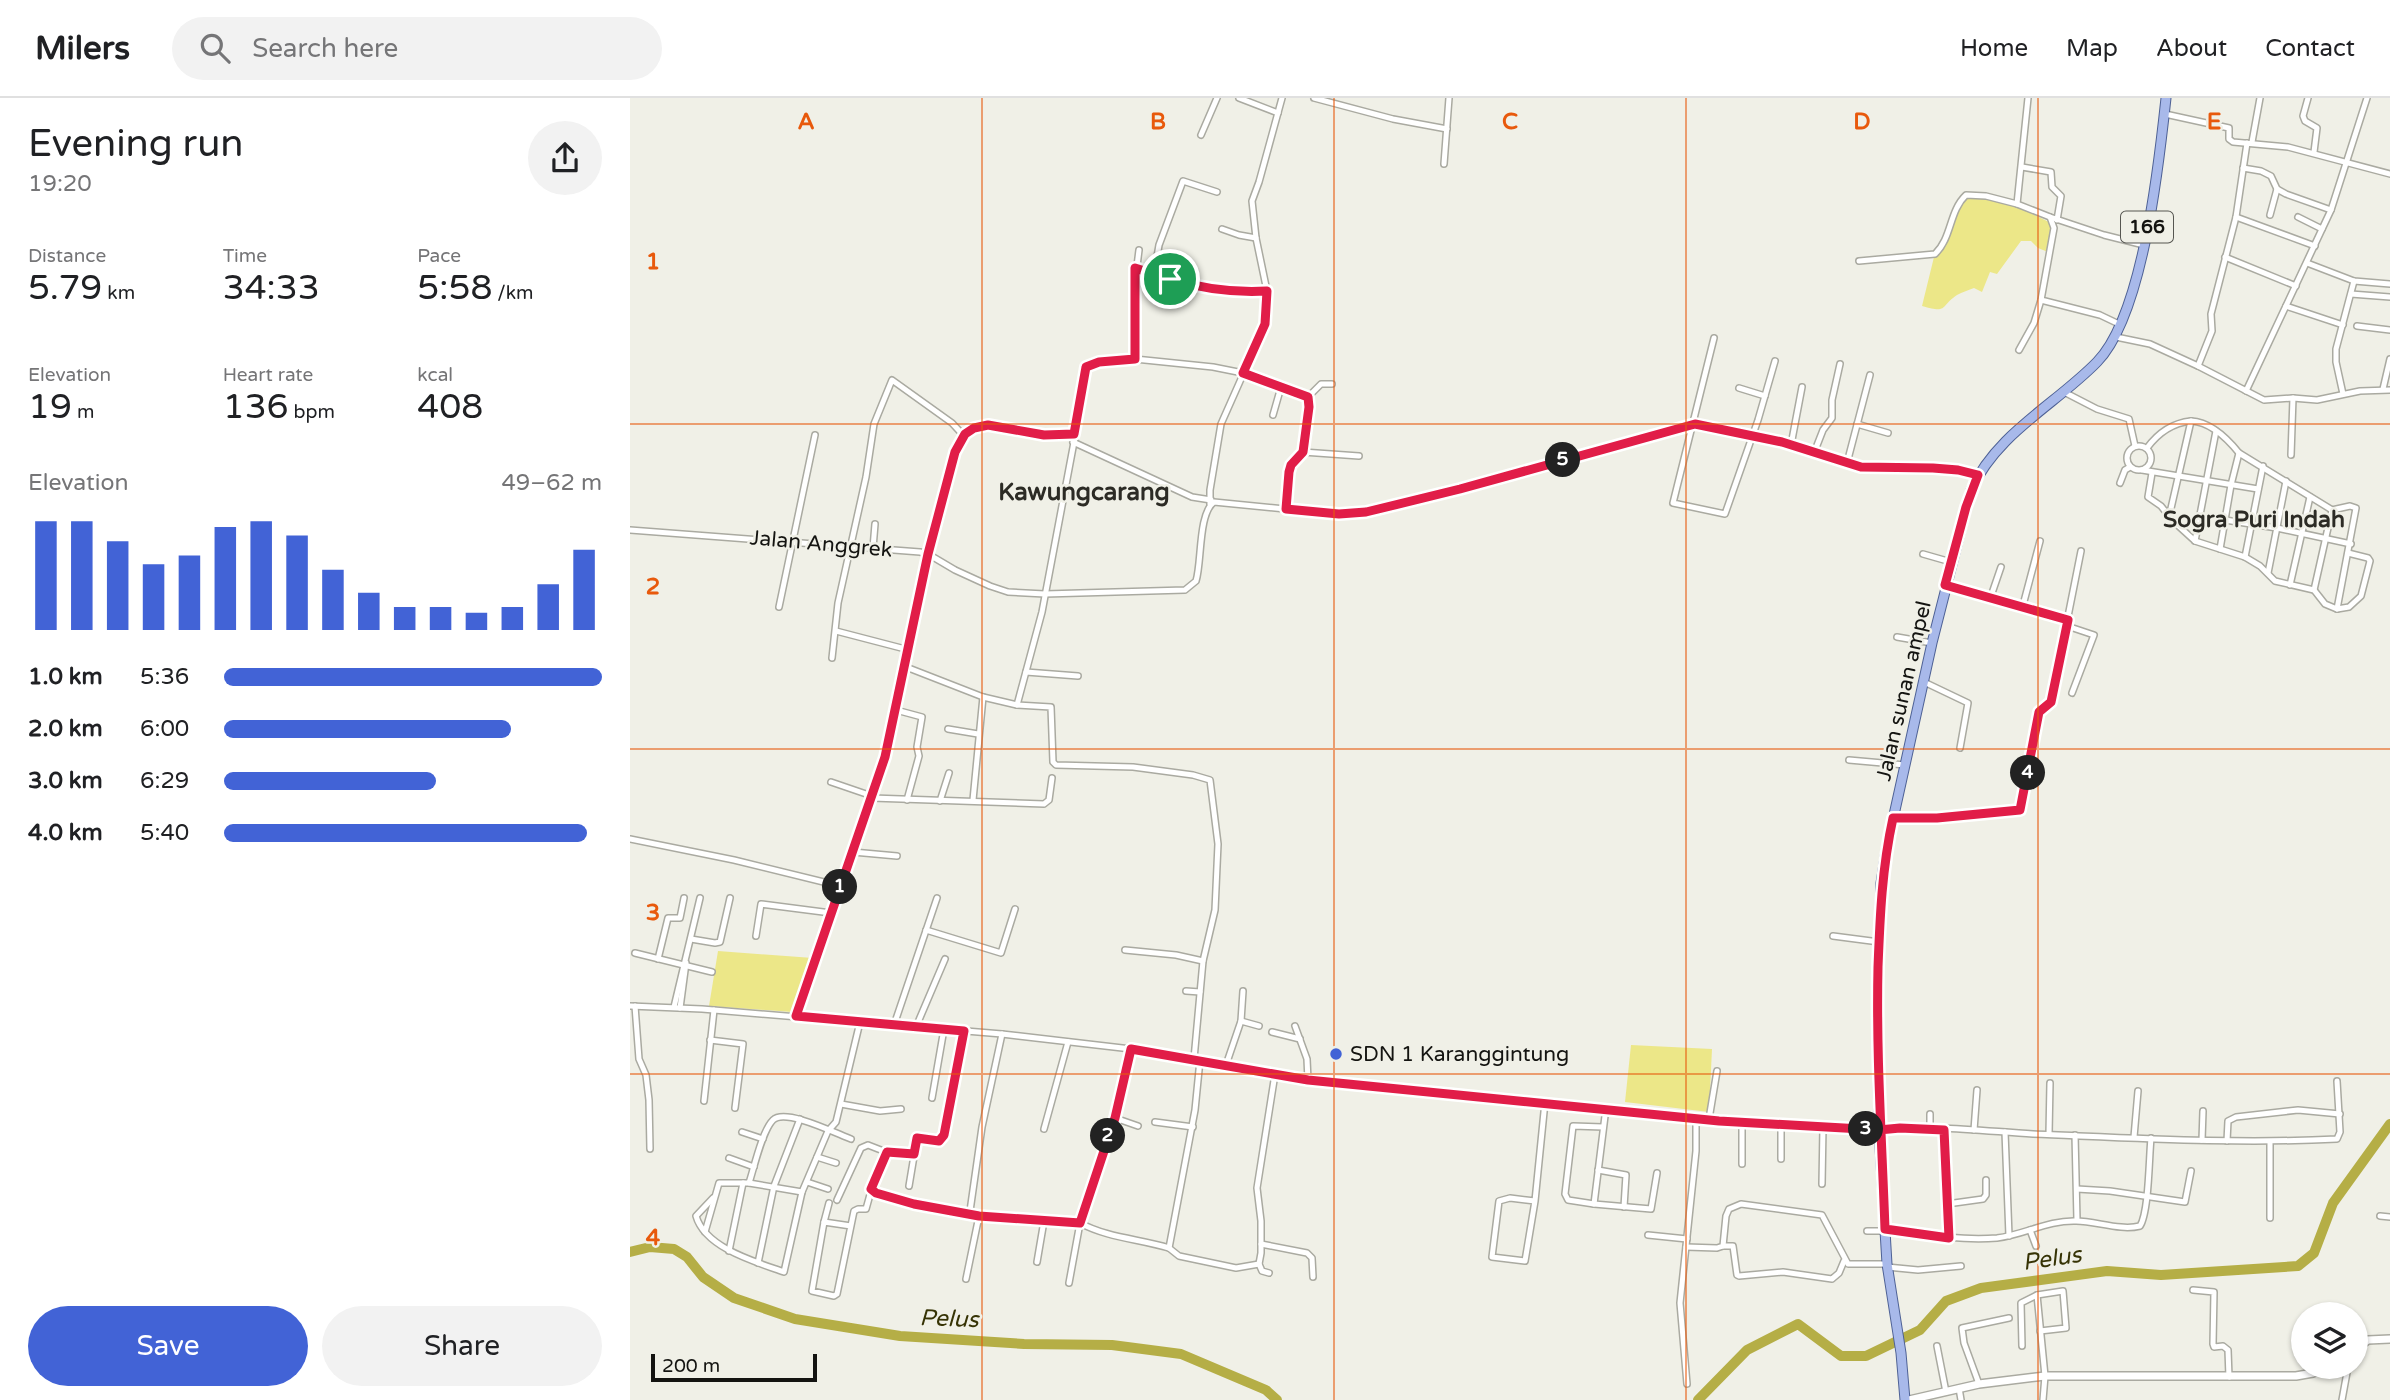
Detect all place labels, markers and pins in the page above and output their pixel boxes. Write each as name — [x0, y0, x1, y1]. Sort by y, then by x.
pin — [1140, 249, 1200, 309]
pin: 5 — [1546, 442, 1580, 478]
pin: 4 — [2010, 756, 2046, 790]
pin: 1 — [822, 870, 858, 904]
place label: SDN 1 Karanggintung — [1350, 1042, 1569, 1067]
marker: SDN 1 Karanggintung — [1328, 1046, 1344, 1062]
pin: 3 — [1848, 1112, 1884, 1146]
pin: 2 — [1091, 1118, 1126, 1154]

